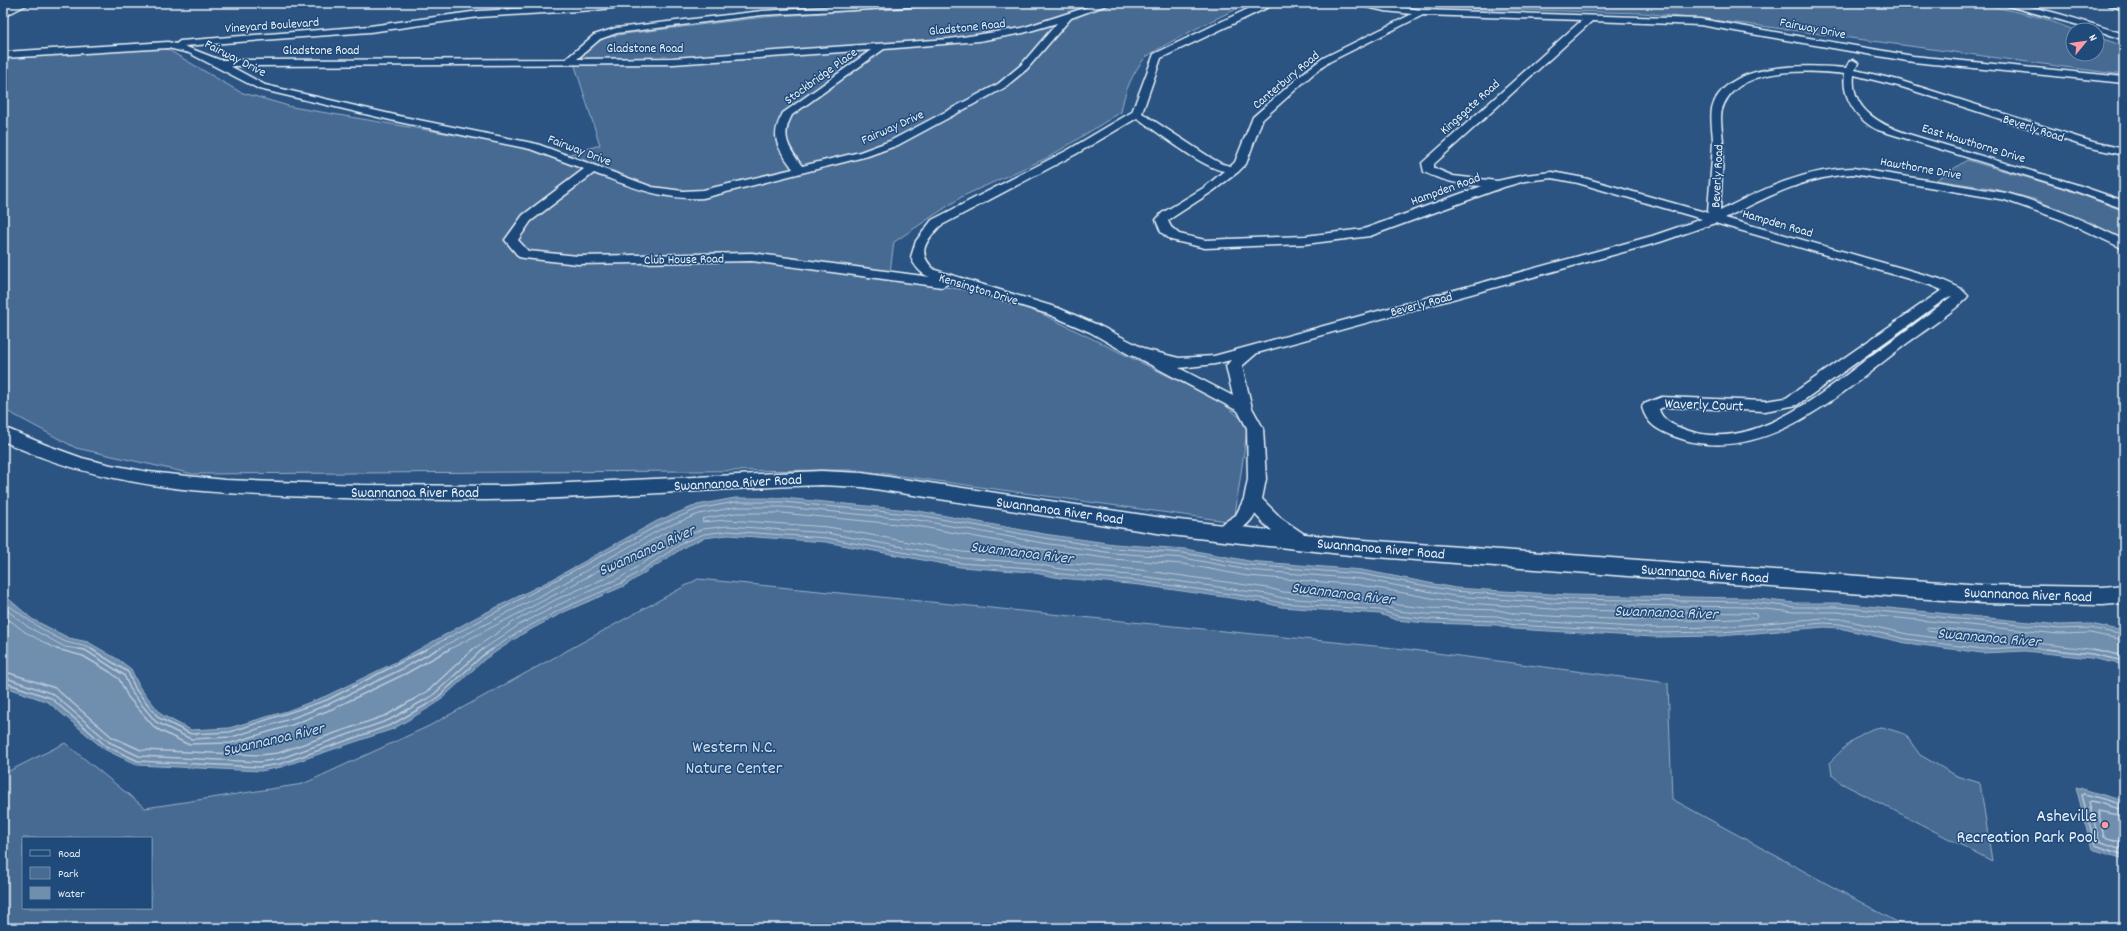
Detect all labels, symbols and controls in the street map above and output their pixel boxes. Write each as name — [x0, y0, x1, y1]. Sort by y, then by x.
street label: Vineyard Boulevard — [224, 14, 320, 39]
street label: Fairway Drive — [1778, 14, 1847, 45]
street label: Gladstone Road — [928, 15, 1007, 42]
north arrow — [2065, 22, 2105, 62]
text: N — [2084, 32, 2101, 45]
street label: Fairway Drive — [201, 36, 269, 83]
street label: Gladstone Road — [607, 40, 683, 59]
street label: Gladstone Road — [283, 42, 359, 61]
street label: Stockbridge Place — [781, 44, 862, 110]
street label: Canterbury Road — [1249, 47, 1324, 115]
street label: Kingsgate Road — [1436, 76, 1505, 140]
street label: Fairway Drive — [859, 106, 928, 151]
street label: Beverly Road — [2000, 111, 2066, 148]
street label: East Hawthorne Drive — [1919, 120, 2028, 169]
street label: Fairway Drive — [544, 130, 614, 172]
street label: Beverly Road — [1707, 144, 1730, 208]
street label: Hawthorne Drive — [1878, 153, 1963, 186]
street label: Hampden Road — [1408, 169, 1483, 212]
street label: Hampden Road — [1740, 205, 1815, 244]
street label: Club House Road — [644, 250, 724, 271]
street label: Kensington Drive — [936, 269, 1020, 312]
street label: Beverly Road — [1389, 288, 1455, 323]
street label: Waverly Court — [1664, 394, 1744, 418]
street label: Swannanoa River Road — [673, 470, 803, 498]
street label: Swannanoa River Road — [351, 483, 479, 505]
street label: Swannanoa River Road — [995, 492, 1125, 532]
water label: Swannanoa River — [595, 519, 701, 583]
street label: Swannanoa River Road — [1316, 533, 1446, 567]
water label: Swannanoa River — [969, 536, 1076, 571]
street label: Swannanoa River Road — [1640, 560, 1770, 590]
water label: Swannanoa River — [1290, 577, 1397, 612]
street label: Swannanoa River Road — [1963, 583, 2092, 609]
water label: Swannanoa River — [1614, 600, 1720, 627]
water label: Swannanoa River — [1936, 623, 2043, 655]
water label: Swannanoa River — [221, 717, 328, 763]
park label: Western N.C. Nature Center — [686, 736, 783, 782]
place label: Asheville Recreation Park Pool — [1956, 805, 2098, 851]
marker: Asheville Recreation Park Pool — [2100, 820, 2110, 830]
legend — [22, 837, 152, 909]
text: Road — [58, 846, 80, 863]
text: Park — [58, 866, 79, 883]
text: Water — [58, 886, 85, 903]

